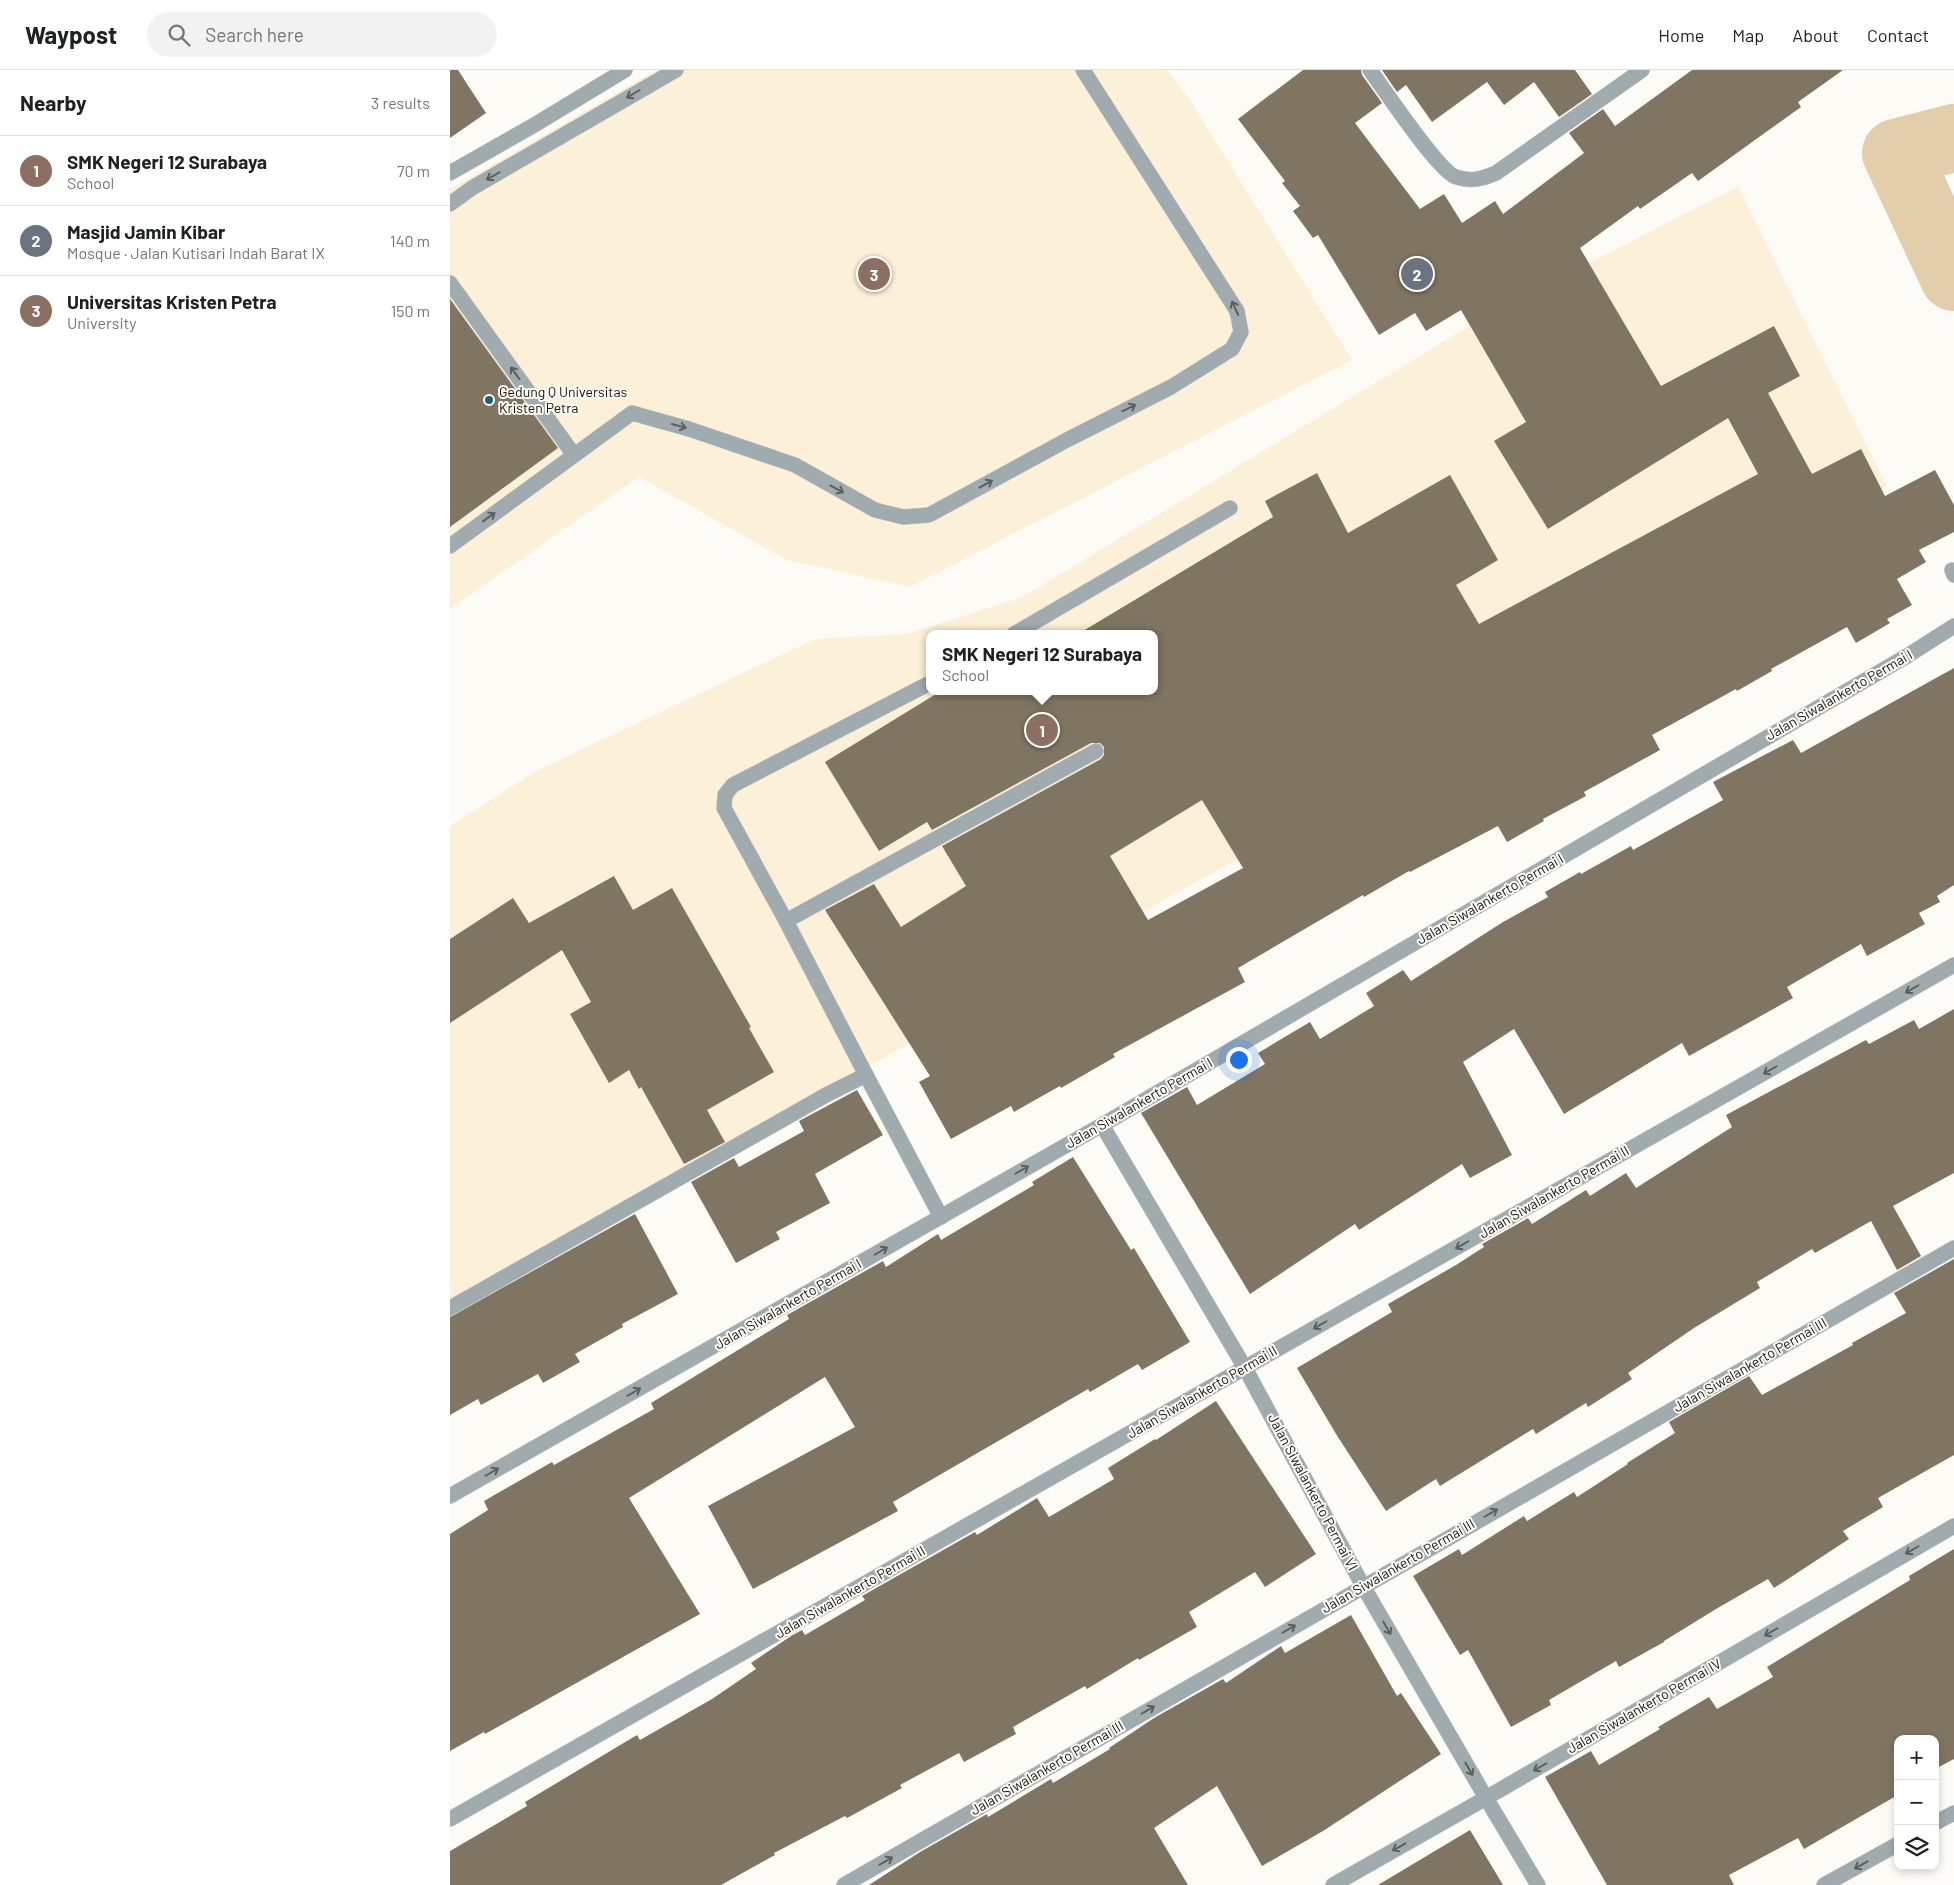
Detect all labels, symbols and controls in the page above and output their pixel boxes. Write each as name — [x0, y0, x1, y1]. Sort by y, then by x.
search box — [147, 12, 497, 57]
text: Waypost — [25, 20, 117, 49]
icon: search — [165, 21, 193, 49]
text: Search here — [205, 23, 304, 46]
text: Home — [1658, 24, 1704, 46]
text: Map — [1732, 24, 1764, 46]
text: About — [1792, 24, 1839, 46]
text: Contact — [1867, 24, 1929, 46]
text: Nearby — [20, 90, 86, 115]
one-way arrow — [627, 90, 641, 100]
text: 3 results — [371, 93, 430, 112]
text: SMK Negeri 12 Surabaya — [67, 150, 267, 173]
text: 1 — [33, 161, 39, 180]
text: 70 m — [397, 161, 430, 180]
one-way arrow — [486, 172, 501, 182]
text: School — [67, 173, 114, 192]
text: Masjid Jamin Kibar — [67, 220, 225, 243]
text: 2 — [32, 231, 40, 250]
text: 140 m — [390, 231, 430, 250]
text: Mosque · Jalan Kutisari Indah Barat IX — [67, 243, 325, 262]
pin: 3 — [858, 255, 890, 293]
pin: 2 — [1401, 255, 1433, 293]
text: Universitas Kristen Petra — [67, 290, 276, 313]
text: 3 — [32, 301, 40, 320]
text: 150 m — [391, 301, 430, 320]
one-way arrow — [1229, 301, 1239, 316]
text: University — [67, 313, 137, 332]
one-way arrow — [510, 366, 520, 380]
place label: Gedung Q Universitas Kristen Petra — [499, 383, 628, 416]
marker: Gedung Q Universitas Kristen Petra — [483, 394, 495, 406]
one-way arrow — [1121, 403, 1136, 412]
one-way arrow — [670, 421, 686, 431]
one-way arrow — [978, 479, 993, 489]
one-way arrow — [830, 484, 845, 494]
one-way arrow — [482, 512, 496, 522]
popup — [926, 630, 1158, 695]
text: SMK Negeri 12 Surabaya — [942, 642, 1142, 665]
street label: Jalan Siwalankerto Permai I — [1762, 645, 1915, 744]
text: School — [942, 665, 989, 684]
pin: 1 — [1026, 711, 1058, 749]
street label: Jalan Siwalankerto Permai I — [1413, 849, 1566, 948]
one-way arrow — [1905, 985, 1919, 995]
your location — [1226, 1047, 1252, 1073]
street label: Jalan Siwalankerto Permai I — [1062, 1053, 1215, 1152]
one-way arrow — [1764, 1065, 1778, 1075]
street label: Jalan Siwalankerto Permai II — [1476, 1142, 1632, 1242]
one-way arrow — [1015, 1165, 1030, 1175]
one-way arrow — [1454, 1240, 1469, 1250]
one-way arrow — [874, 1245, 888, 1255]
street label: Jalan Siwalankerto Permai I — [711, 1254, 864, 1353]
street label: Jalan Siwalankerto Permai III — [1670, 1314, 1829, 1415]
one-way arrow — [1314, 1321, 1328, 1331]
street label: Jalan Siwalankerto Permai II — [1124, 1342, 1280, 1442]
one-way arrow — [626, 1386, 640, 1396]
street label: Jalan Siwalankerto Permai VI — [1265, 1410, 1362, 1573]
one-way arrow — [485, 1467, 500, 1477]
one-way arrow — [1483, 1508, 1498, 1518]
street label: Jalan Siwalankerto Permai III — [1318, 1515, 1477, 1616]
street label: Jalan Siwalankerto Permai II — [772, 1542, 928, 1642]
one-way arrow — [1905, 1546, 1919, 1556]
one-way arrow — [1383, 1620, 1393, 1635]
one-way arrow — [1281, 1623, 1296, 1633]
one-way arrow — [1764, 1627, 1779, 1637]
street label: Jalan Siwalankerto Permai IV — [1564, 1654, 1724, 1757]
one-way arrow — [1141, 1704, 1155, 1714]
street label: Jalan Siwalankerto Permai III — [967, 1717, 1126, 1818]
map controls — [1894, 1735, 1939, 1870]
button: + — [1894, 1735, 1939, 1780]
one-way arrow — [1464, 1761, 1474, 1775]
one-way arrow — [1534, 1762, 1548, 1772]
button: − — [1894, 1780, 1939, 1825]
button: layers — [1894, 1825, 1939, 1870]
one-way arrow — [1393, 1843, 1407, 1853]
one-way arrow — [878, 1855, 893, 1865]
one-way arrow — [1854, 1860, 1868, 1870]

